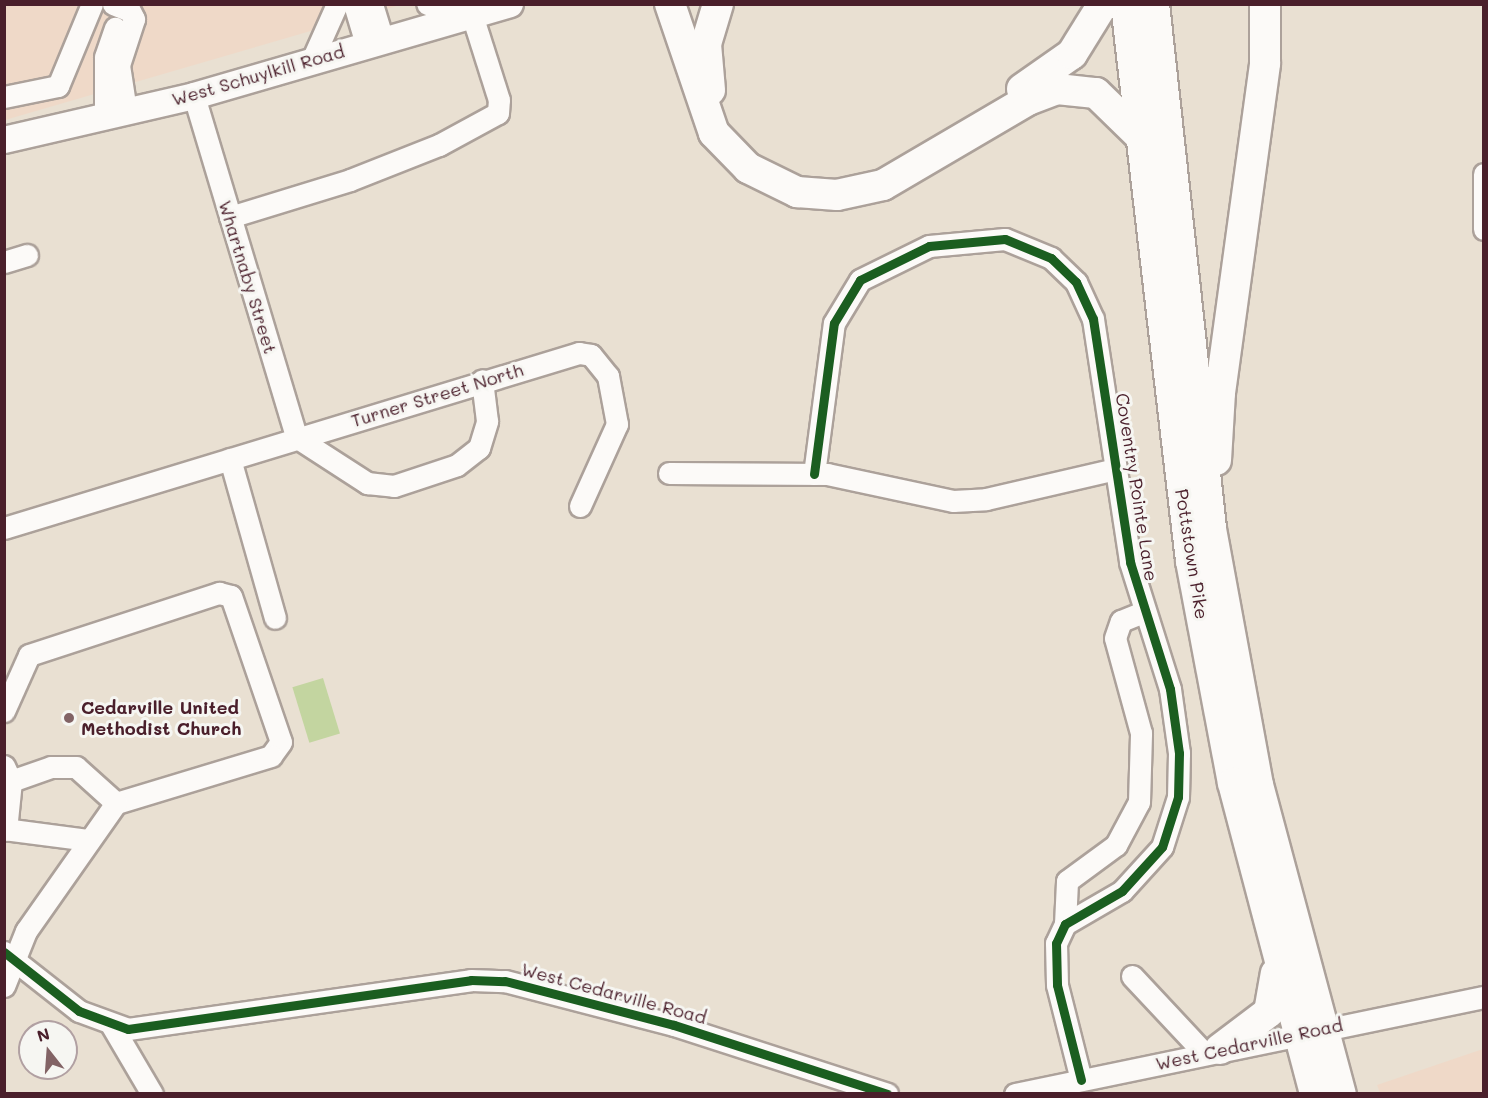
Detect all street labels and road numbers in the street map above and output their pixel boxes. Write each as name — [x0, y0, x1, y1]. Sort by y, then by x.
street label: West Schuylkill Road — [169, 40, 347, 110]
street label: Whartnaby Street — [214, 198, 282, 356]
street label: Turner Street North — [348, 359, 526, 431]
street label: Coventry Pointe Lane — [1111, 391, 1163, 583]
street label: Pottstown Pike — [1171, 487, 1213, 621]
street label: West Cedarville Road — [519, 958, 709, 1028]
street label: West Cedarville Road — [1153, 1014, 1345, 1074]

